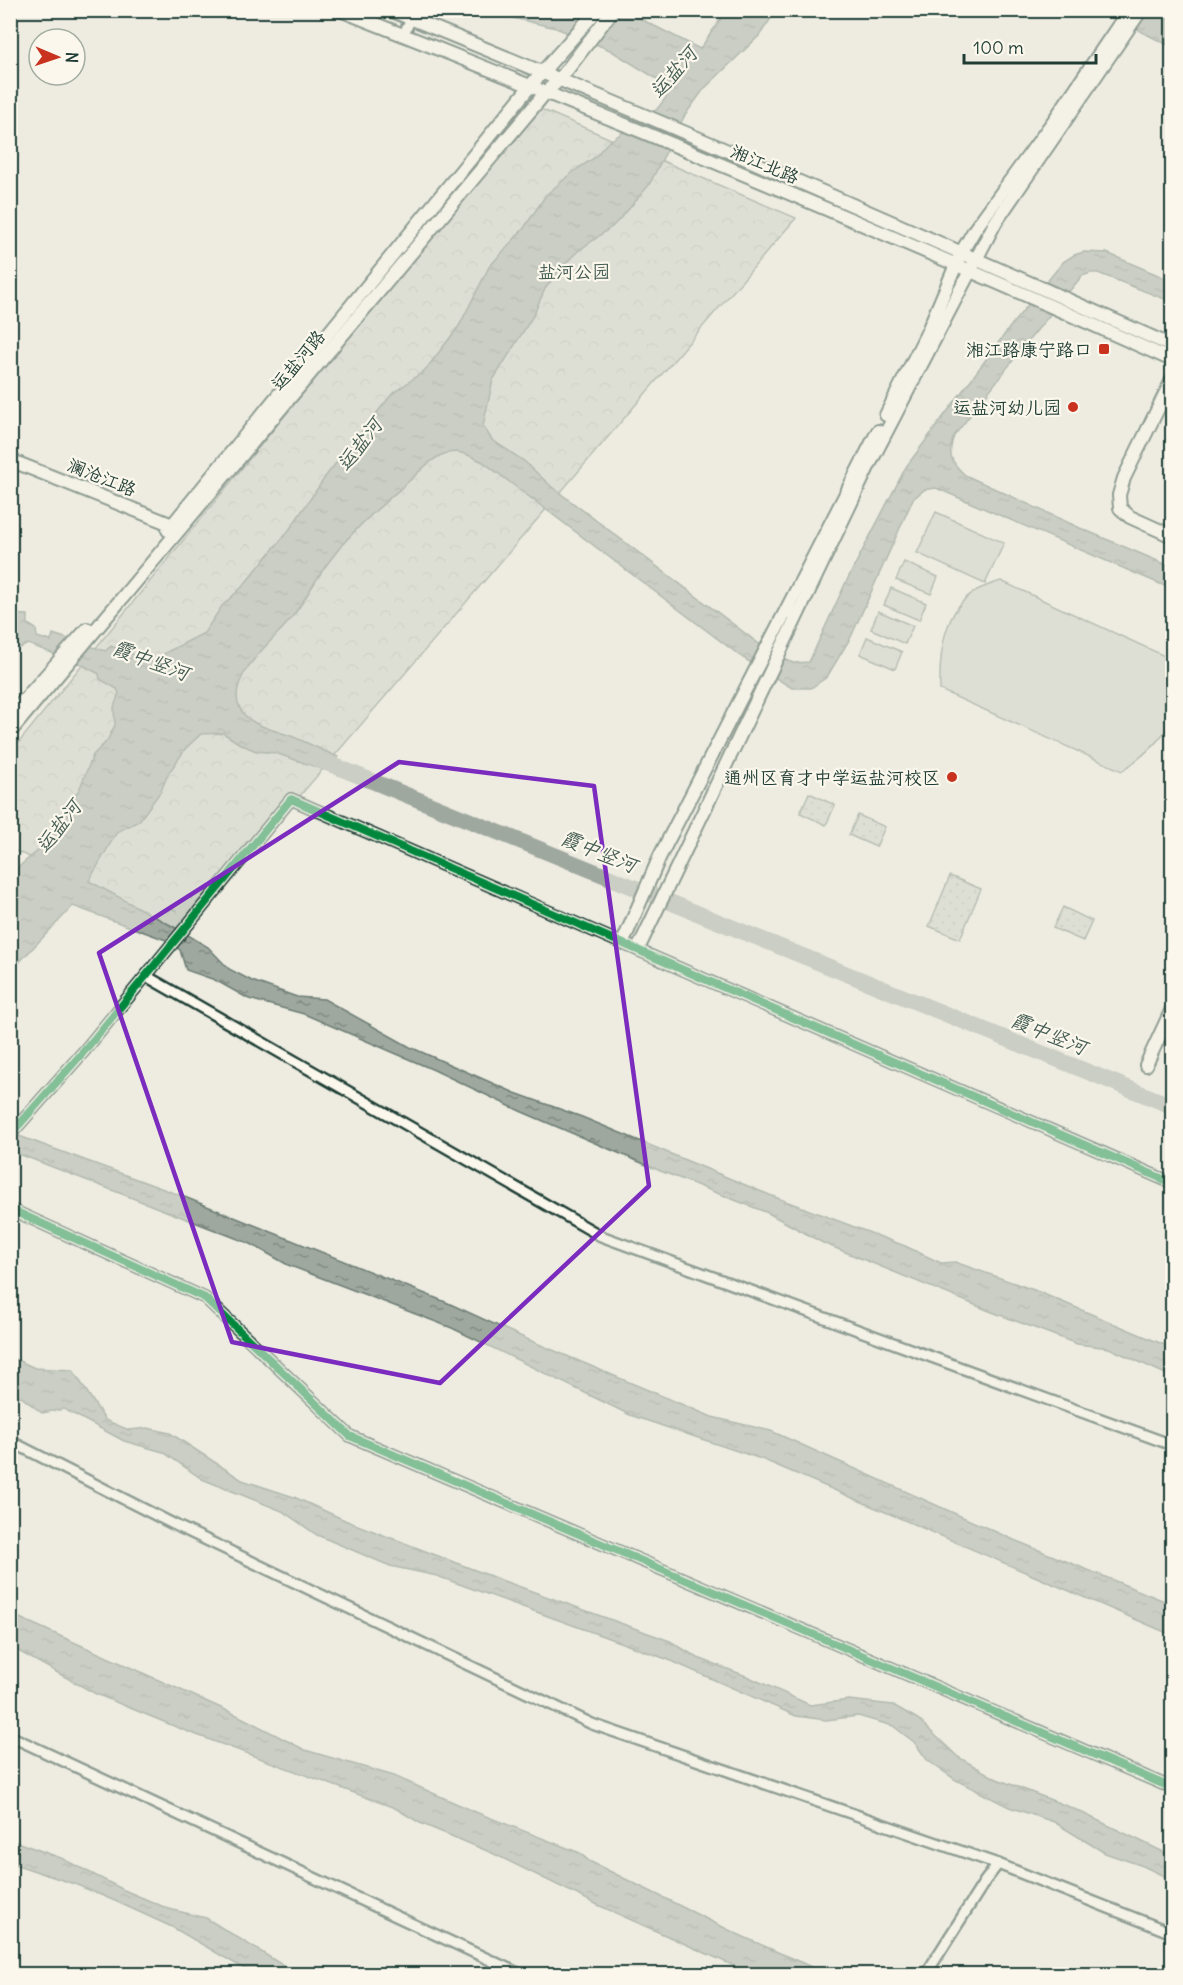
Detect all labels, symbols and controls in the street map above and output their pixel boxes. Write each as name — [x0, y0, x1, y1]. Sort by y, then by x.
north arrow — [27, 27, 87, 87]
scale bar — [964, 27, 1096, 65]
text: 100 m — [973, 36, 1024, 59]
water label: 运盐河 — [644, 39, 704, 103]
text: N — [62, 52, 82, 63]
street label: 湘江北路 — [727, 139, 803, 189]
park label: 盐河公园 — [538, 260, 610, 283]
street label: 运盐河路 — [266, 325, 330, 395]
place label: 湘江路康宁路口 — [966, 338, 1092, 361]
marker: 湘江路康宁路口 — [1097, 342, 1111, 356]
place label: 运盐河幼儿园 — [953, 396, 1061, 419]
marker: 运盐河幼儿园 — [1066, 400, 1080, 414]
water label: 运盐河 — [331, 410, 389, 475]
street label: 澜沧江路 — [64, 453, 140, 501]
water label: 霞中竖河 — [109, 635, 196, 686]
place label: 通州区育才中学运盐河校区 — [724, 766, 940, 789]
marker: 通州区育才中学运盐河校区 — [945, 770, 959, 784]
water label: 运盐河 — [30, 792, 88, 857]
water label: 霞中竖河 — [557, 824, 644, 879]
water label: 霞中竖河 — [1007, 1006, 1094, 1061]

